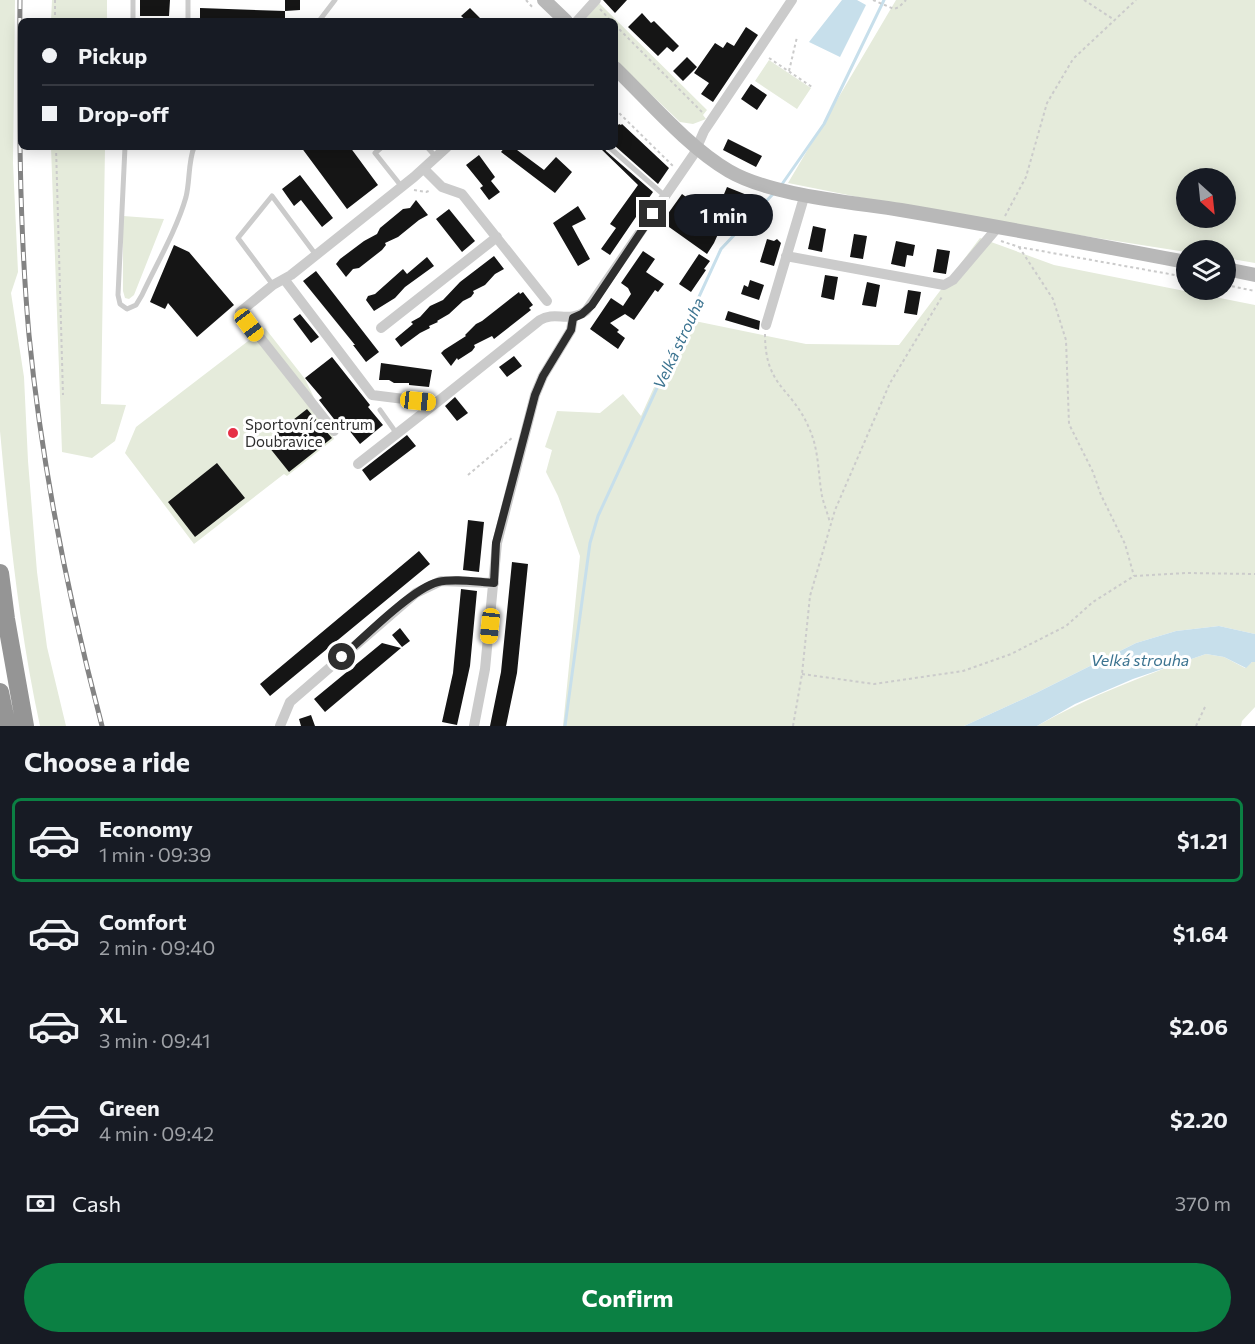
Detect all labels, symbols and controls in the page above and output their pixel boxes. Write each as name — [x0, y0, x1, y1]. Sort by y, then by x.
text: Pickup — [78, 42, 147, 69]
text: Drop-off — [78, 100, 169, 127]
north arrow — [1176, 168, 1236, 228]
map controls — [1176, 168, 1236, 300]
callout: 1 min — [674, 193, 773, 235]
route end — [639, 200, 666, 227]
text: 1 min — [700, 203, 747, 227]
button: layers — [1176, 240, 1236, 300]
water label: Velká strouha — [649, 294, 707, 392]
car — [231, 305, 267, 345]
car — [399, 390, 437, 412]
place label: Sportovní centrum Doubravice — [245, 415, 373, 450]
marker: Sportovní centrum Doubravice — [226, 426, 240, 440]
car — [479, 607, 501, 645]
route start — [328, 643, 355, 670]
water label: Velká strouha — [1091, 650, 1189, 669]
text: Choose a ride — [24, 745, 190, 778]
icon: car — [27, 813, 81, 867]
text: Economy — [99, 815, 193, 842]
text: $1.21 — [1177, 827, 1228, 854]
text: 1 min · 09:39 — [99, 842, 211, 866]
icon: car — [27, 906, 81, 960]
text: Comfort — [99, 908, 187, 935]
text: $1.64 — [1173, 920, 1228, 947]
text: 2 min · 09:40 — [99, 935, 215, 959]
icon: car — [27, 999, 81, 1053]
text: XL — [99, 1001, 127, 1028]
text: $2.06 — [1169, 1013, 1228, 1040]
text: 3 min · 09:41 — [99, 1028, 211, 1052]
icon: car — [27, 1092, 81, 1146]
text: Green — [99, 1094, 160, 1121]
text: $2.20 — [1170, 1106, 1228, 1133]
text: 4 min · 09:42 — [99, 1121, 214, 1145]
icon: cash — [24, 1187, 57, 1220]
text: Cash — [72, 1190, 121, 1217]
text: 370 m — [1175, 1191, 1231, 1215]
button: Confirm — [24, 1263, 1231, 1332]

